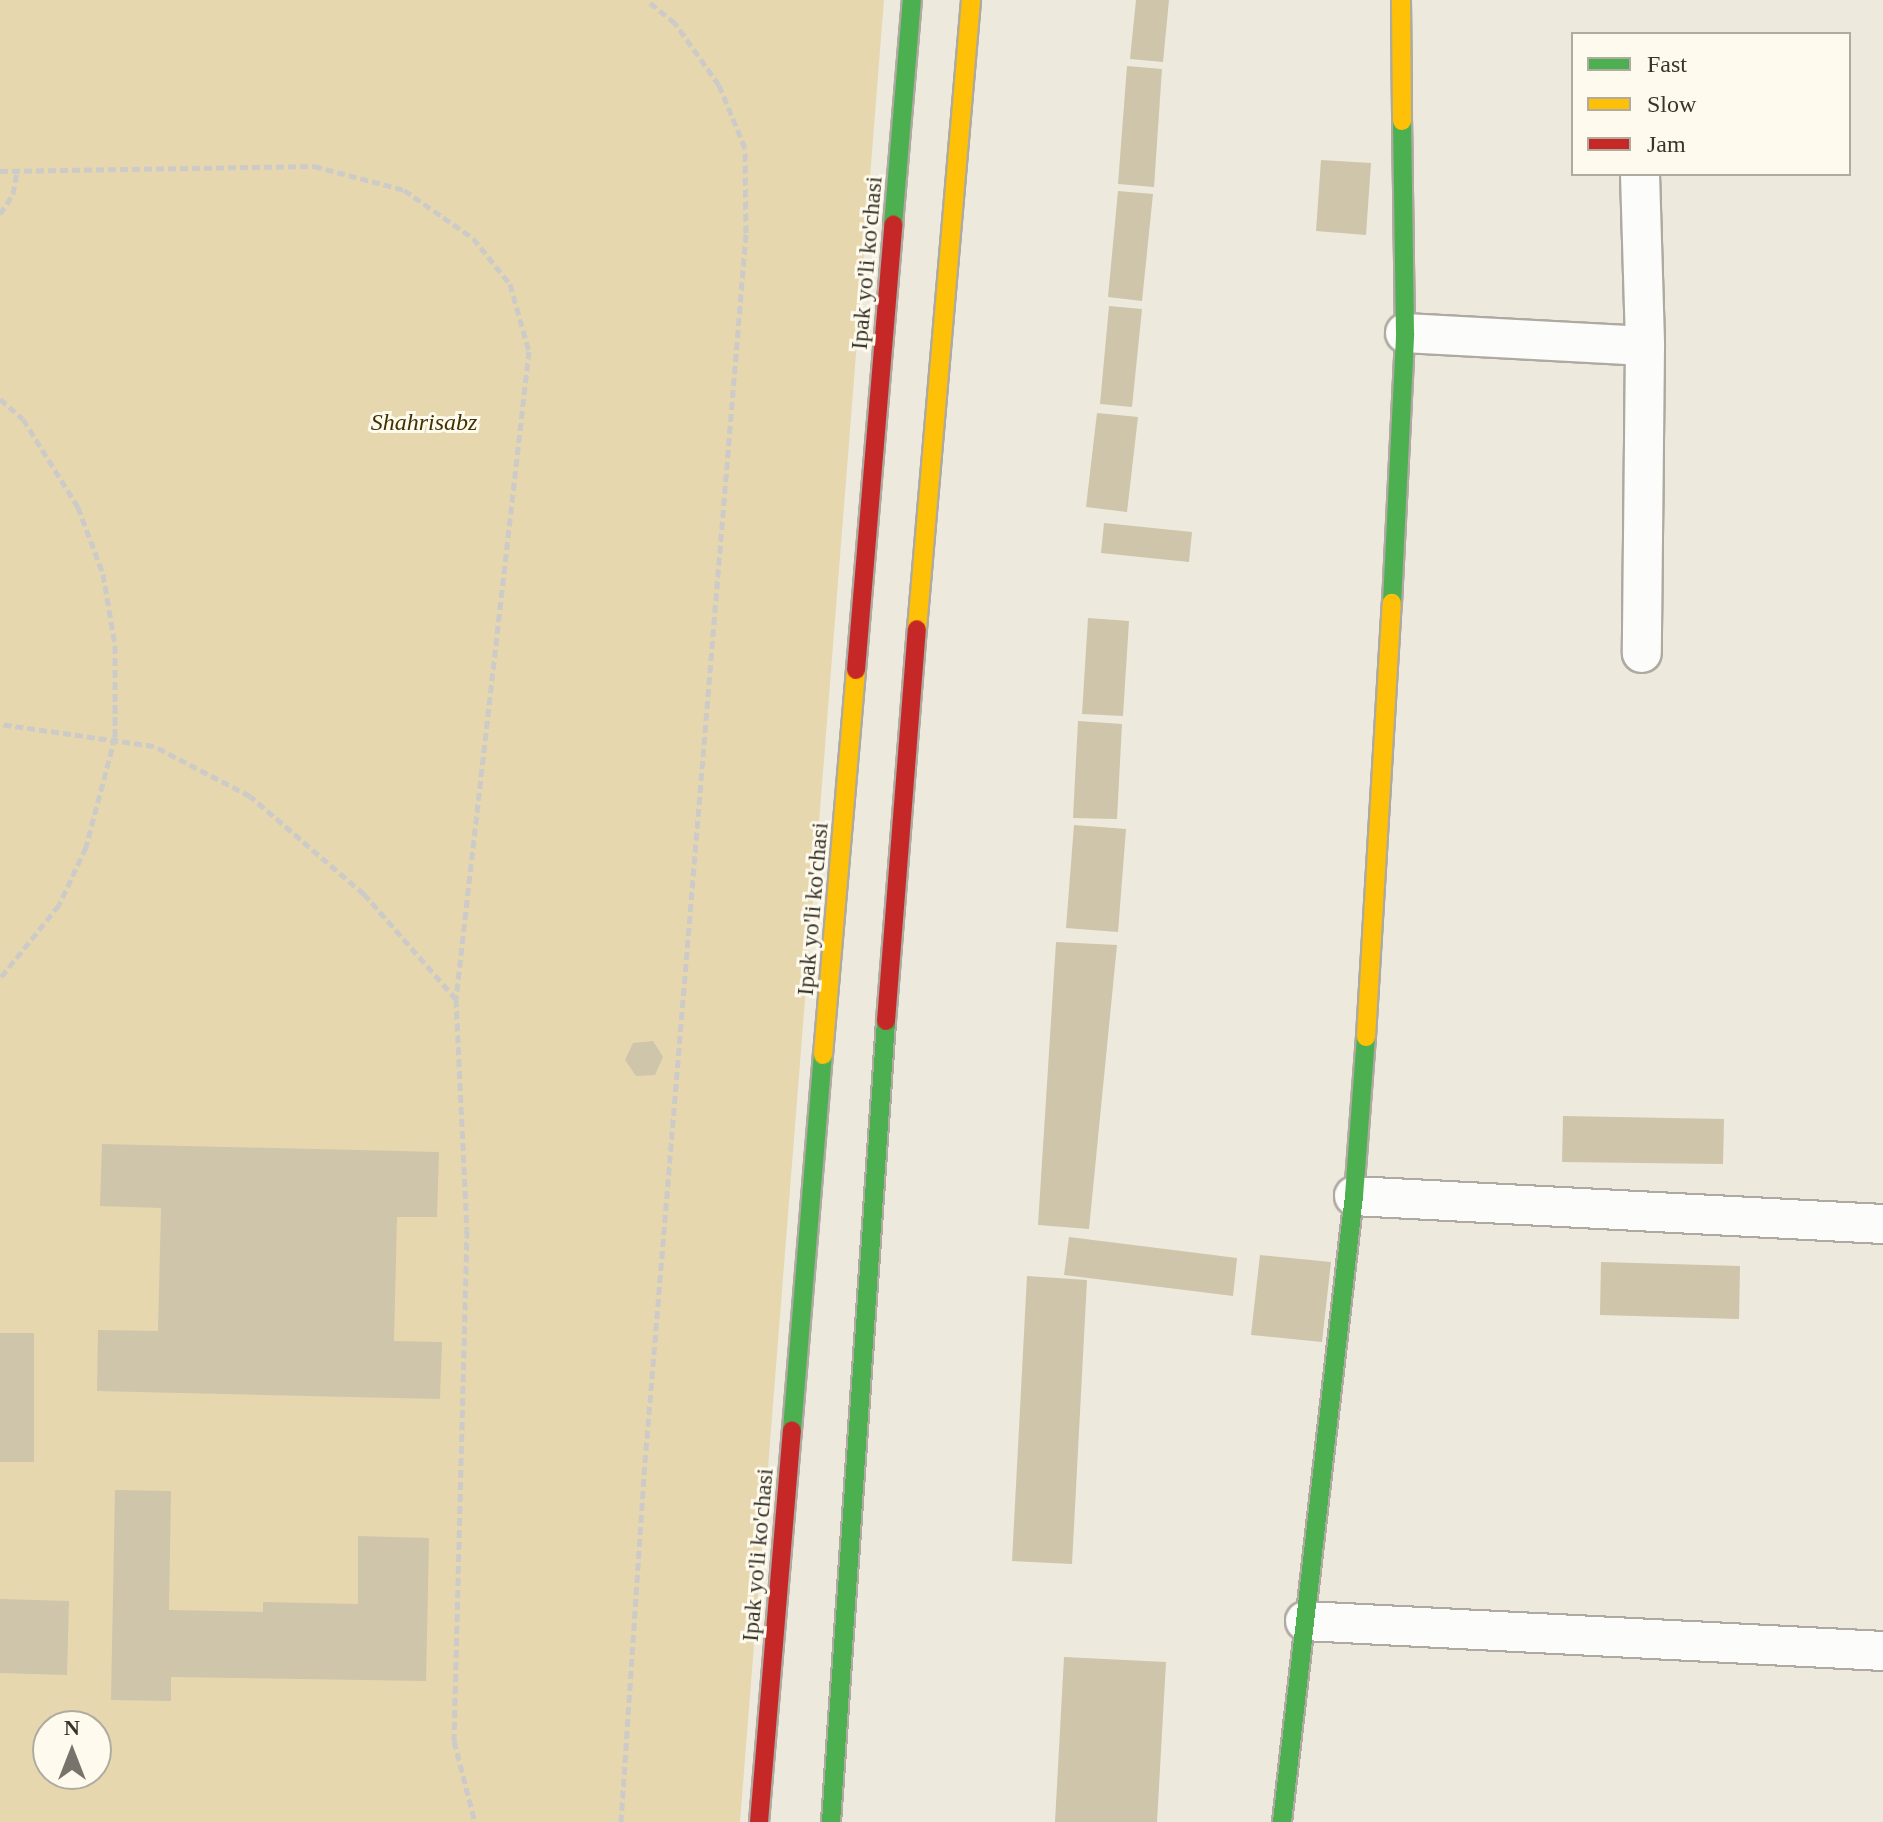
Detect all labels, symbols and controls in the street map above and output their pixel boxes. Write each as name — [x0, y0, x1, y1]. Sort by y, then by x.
legend — [1571, 32, 1851, 176]
text: Fast — [1647, 51, 1687, 77]
text: Slow — [1647, 91, 1696, 117]
text: Jam — [1647, 131, 1686, 157]
street label: Ipak yo'li ko'chasi — [845, 175, 889, 351]
park label: Shahrisabz — [371, 409, 477, 437]
street label: Ipak yo'li ko'chasi — [791, 821, 835, 997]
street label: Ipak yo'li ko'chasi — [736, 1467, 780, 1643]
north arrow — [32, 1710, 112, 1790]
text: N — [64, 1715, 80, 1740]

